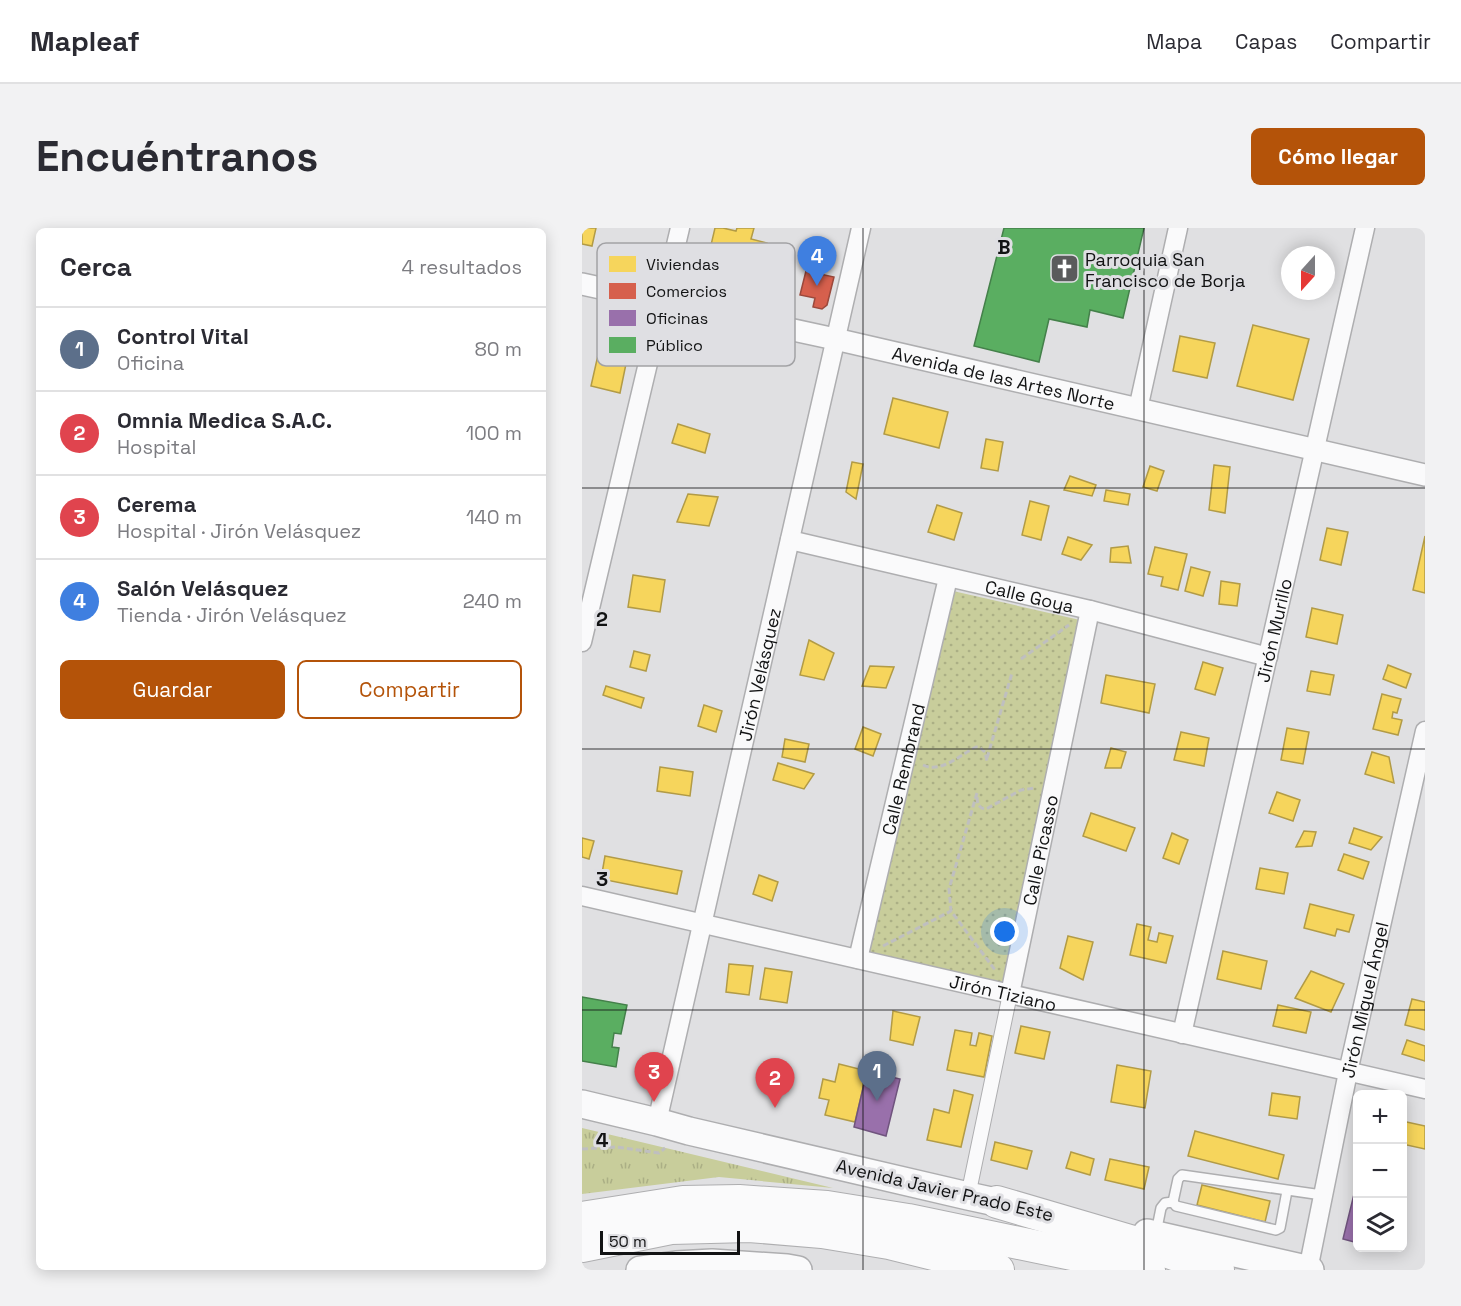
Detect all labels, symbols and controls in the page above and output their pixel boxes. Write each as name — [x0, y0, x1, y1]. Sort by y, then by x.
text: Mapleaf — [30, 23, 140, 59]
text: Mapa — [1146, 28, 1202, 55]
text: Capas — [1235, 28, 1297, 55]
text: Compartir — [1330, 28, 1431, 55]
button: Cómo llegar — [1251, 128, 1425, 185]
text: Encuéntranos — [36, 130, 318, 183]
text: B — [997, 234, 1011, 260]
pin: 4 — [798, 236, 836, 286]
legend — [597, 243, 795, 366]
north arrow — [1281, 246, 1335, 300]
place label: Parroquia San Francisco de Borja — [1085, 248, 1245, 292]
text: Cerca — [60, 250, 132, 284]
church icon: Parroquia San Francisco de Borja — [1048, 253, 1080, 285]
text: 4 resultados — [402, 254, 522, 280]
text: Viviendas — [646, 254, 720, 275]
text: Comercios — [646, 281, 727, 302]
text: Oficinas — [646, 308, 708, 329]
text: Control Vital — [117, 322, 249, 350]
text: Público — [646, 335, 703, 356]
text: 1 — [75, 336, 84, 362]
text: 80 m — [474, 336, 522, 362]
street label: Avenida de las Artes Norte — [890, 341, 1117, 415]
text: Oficina — [117, 350, 184, 376]
text: Omnia Medica S.A.C. — [117, 406, 332, 434]
text: 2 — [74, 420, 85, 446]
text: 100 m — [466, 420, 522, 446]
text: Hospital — [117, 434, 196, 460]
text: Cerema — [117, 490, 196, 518]
text: 3 — [73, 504, 86, 530]
text: 140 m — [466, 504, 522, 530]
text: Hospital · Jirón Velásquez — [117, 518, 361, 544]
text: Salón Velásquez — [117, 574, 288, 602]
street label: Calle Goya — [983, 574, 1076, 617]
street label: Jirón Murillo — [1251, 576, 1297, 685]
text: 4 — [73, 588, 86, 614]
text: 240 m — [463, 588, 522, 614]
text: Tienda · Jirón Velásquez — [117, 602, 347, 628]
text: 2 — [596, 606, 608, 632]
street label: Jirón Velásquez — [733, 606, 785, 743]
button: Guardar — [60, 660, 285, 719]
button: Compartir — [297, 660, 522, 719]
street label: Calle Rembrand — [876, 701, 929, 837]
street label: Calle Picasso — [1017, 793, 1063, 907]
text: 3 — [596, 866, 608, 892]
your location — [990, 917, 1019, 946]
street label: Jirón Miguel Ángel — [1336, 919, 1393, 1080]
street label: Jirón Tiziano — [947, 969, 1059, 1016]
pin: 3 — [634, 1052, 674, 1102]
pin: 1 — [858, 1052, 896, 1101]
pin: 2 — [756, 1058, 794, 1108]
map controls — [1353, 1090, 1407, 1252]
button: + — [1353, 1090, 1407, 1144]
text: 4 — [596, 1127, 609, 1153]
button: − — [1353, 1144, 1407, 1198]
street label: Avenida Javier Prado Este — [834, 1154, 1056, 1226]
button: layers — [1353, 1198, 1407, 1252]
scale bar — [600, 1228, 740, 1256]
text: 50 m — [609, 1231, 647, 1252]

